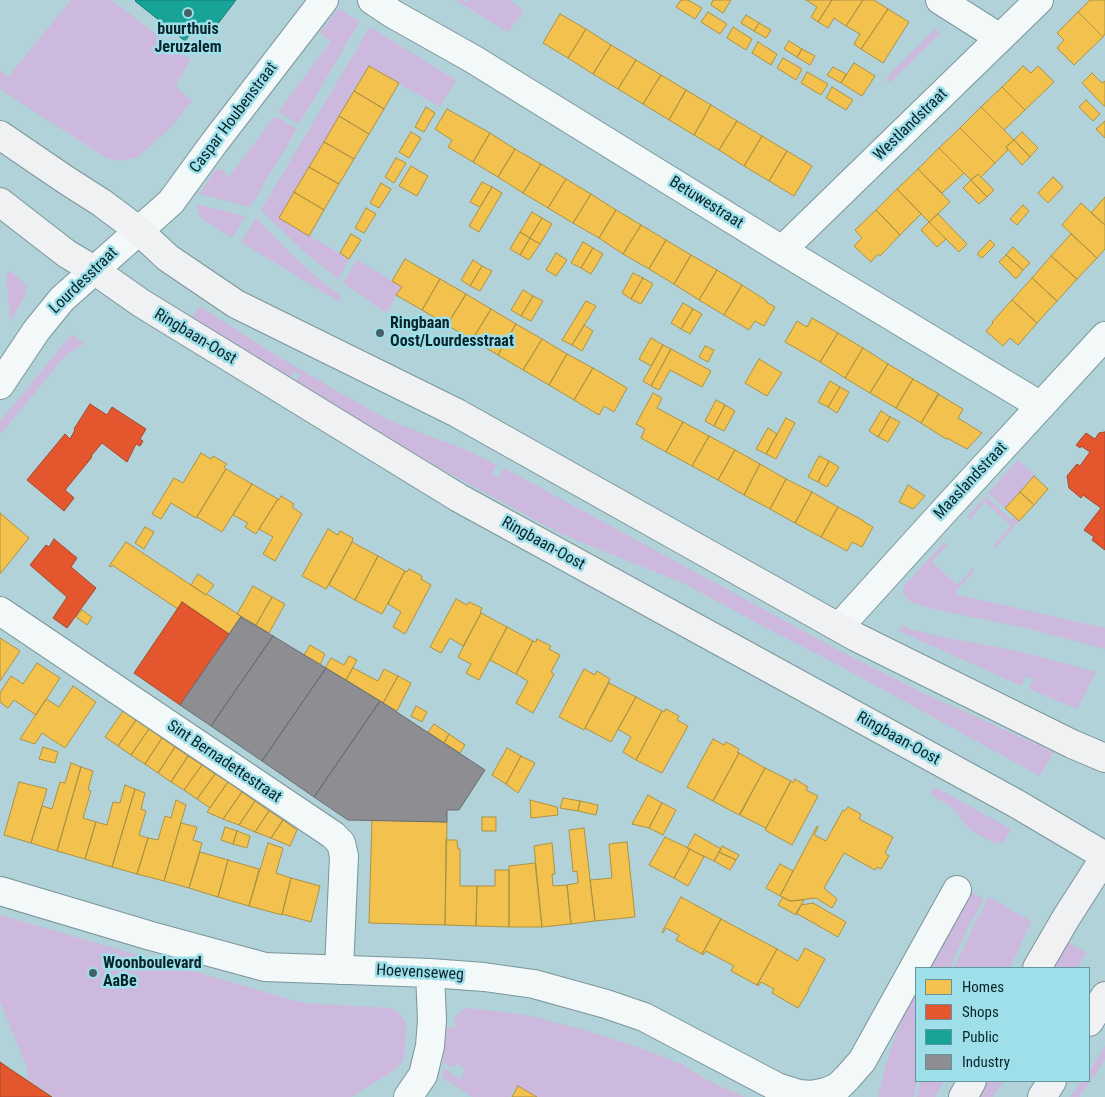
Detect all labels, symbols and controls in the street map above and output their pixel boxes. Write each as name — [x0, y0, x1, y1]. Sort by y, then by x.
marker: buurthuis Jeruzalem — [182, 7, 194, 19]
place label: buurthuis Jeruzalem — [155, 20, 221, 58]
street label: Caspar Houbenstraat — [186, 59, 282, 177]
street label: Westlandstraat — [870, 85, 952, 165]
street label: Betuwestraat — [666, 173, 746, 233]
street label: Lourdesstraat — [46, 244, 122, 318]
street label: Ringbaan-Oost — [150, 305, 240, 369]
place label: Ringbaan Oost/Lourdesstraat — [390, 314, 514, 352]
marker: Ringbaan Oost/Lourdesstraat — [374, 327, 386, 339]
street label: Maaslandstraat — [930, 438, 1012, 524]
street label: Ringbaan-Oost — [498, 513, 588, 575]
street label: Ringbaan-Oost — [853, 708, 943, 770]
street label: Sint Bernadettestraat — [163, 717, 285, 807]
place label: Woonboulevard AaBe — [103, 954, 202, 992]
street label: Hoevenseweg — [376, 961, 464, 985]
marker: Woonboulevard AaBe — [87, 967, 99, 979]
legend — [915, 967, 1090, 1082]
text: Homes — [962, 978, 1004, 996]
text: Shops — [962, 1003, 999, 1021]
text: Public — [962, 1028, 999, 1046]
text: Industry — [962, 1053, 1010, 1071]

